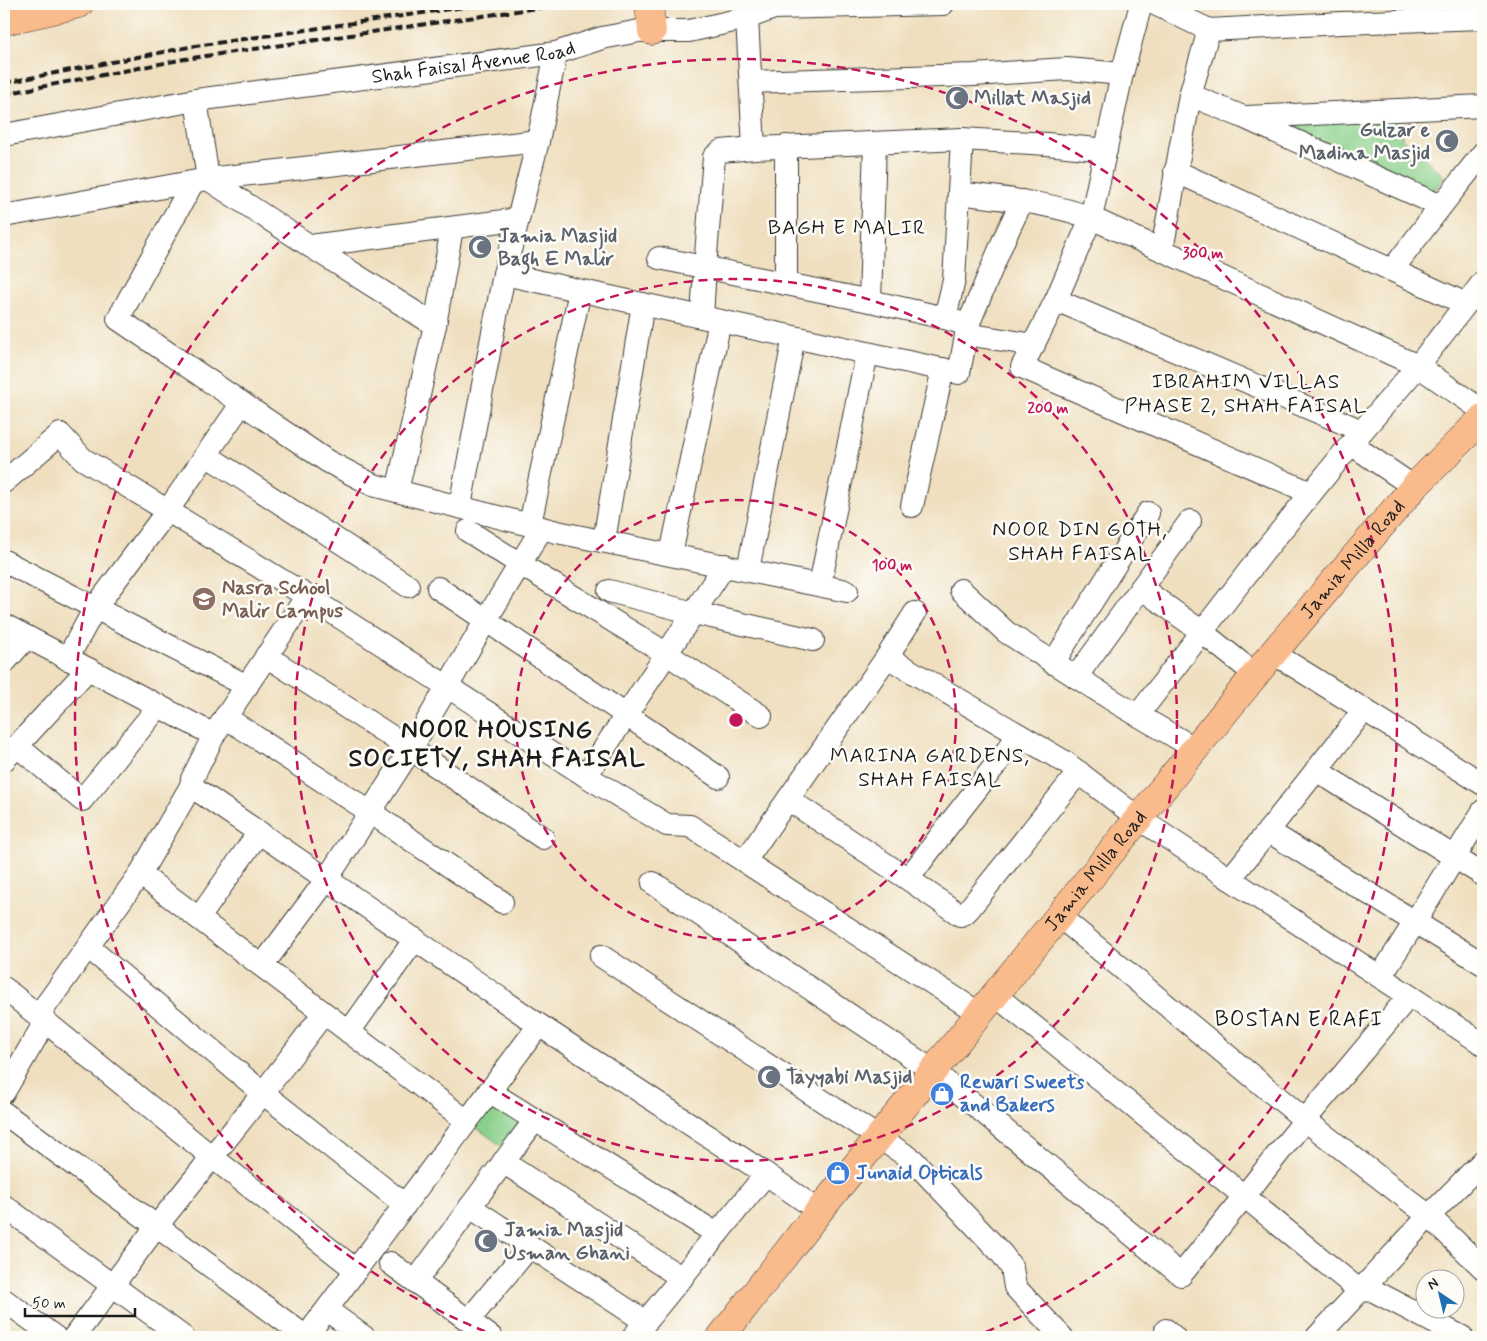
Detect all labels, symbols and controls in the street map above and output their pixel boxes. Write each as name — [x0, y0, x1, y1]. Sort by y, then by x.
street label: Shah Faisal Avenue Road — [370, 34, 579, 90]
mosque icon: Millat Masjid — [944, 85, 970, 111]
place label: Millat Masjid — [974, 85, 1091, 112]
place label: Gulzar e Madina Masjid — [1299, 117, 1431, 167]
mosque icon: Gulzar e Madina Masjid — [1434, 128, 1460, 154]
district label: BAGH E MALIR — [768, 214, 926, 242]
place label: Jamia Masjid Bagh E Malir — [498, 223, 617, 275]
mosque icon: Jamia Masjid Bagh E Malir — [467, 234, 493, 260]
text: 300 m — [1183, 244, 1223, 264]
district label: IBRAHIM VILLAS PHASE 2, SHAH FAISAL — [1125, 368, 1367, 420]
text: 200 m — [1028, 399, 1069, 419]
street label: Jamia Milla Road — [1294, 494, 1411, 625]
district label: NOOR DIN GOTH, SHAH FAISAL — [992, 516, 1168, 568]
text: 100 m — [872, 556, 912, 576]
place label: Nasra School Malir Campus — [222, 575, 343, 625]
school or university icon: Nasra School Malir Campus — [191, 586, 217, 612]
centre of rings — [727, 711, 745, 729]
district label: NOOR HOUSING SOCIETY, SHAH FAISAL — [348, 714, 646, 776]
district label: MARINA GARDENS, SHAH FAISAL — [830, 742, 1030, 794]
street label: Jamia Milla Road — [1038, 805, 1153, 937]
district label: BOSTAN E RAFI — [1215, 1006, 1383, 1034]
mosque icon: Tayyabi Masjid — [756, 1064, 782, 1090]
place label: Tayyabi Masjid — [786, 1064, 912, 1091]
place label: Rewari Sweets and Bakers — [960, 1069, 1085, 1119]
shop icon: Rewari Sweets and Bakers — [929, 1081, 955, 1107]
shop icon: Junaid Opticals — [825, 1160, 851, 1186]
place label: Junaid Opticals — [856, 1160, 983, 1187]
place label: Jamia Masjid Usman Ghani — [504, 1217, 630, 1267]
mosque icon: Jamia Masjid Usman Ghani — [473, 1228, 499, 1254]
north arrow — [1414, 1268, 1464, 1318]
text: N — [1424, 1274, 1442, 1294]
scale bar — [25, 1286, 135, 1318]
text: 50 m — [32, 1294, 66, 1314]

